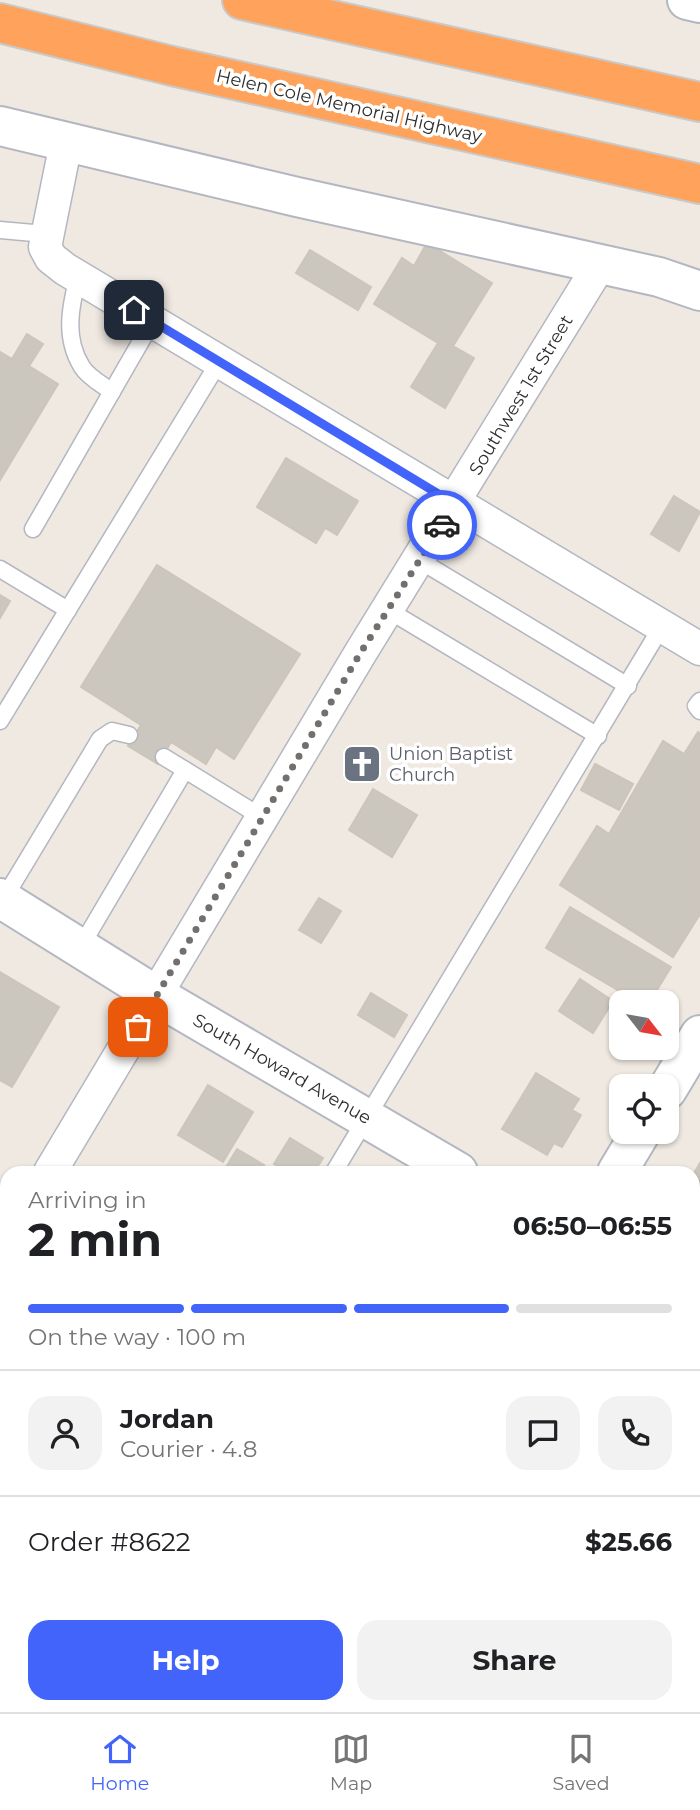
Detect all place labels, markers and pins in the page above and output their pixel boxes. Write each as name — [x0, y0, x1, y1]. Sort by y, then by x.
pin — [104, 280, 164, 340]
church icon: Union Baptist Church — [341, 743, 383, 785]
place label: Union Baptist Church — [389, 743, 513, 786]
pin — [108, 997, 168, 1057]

